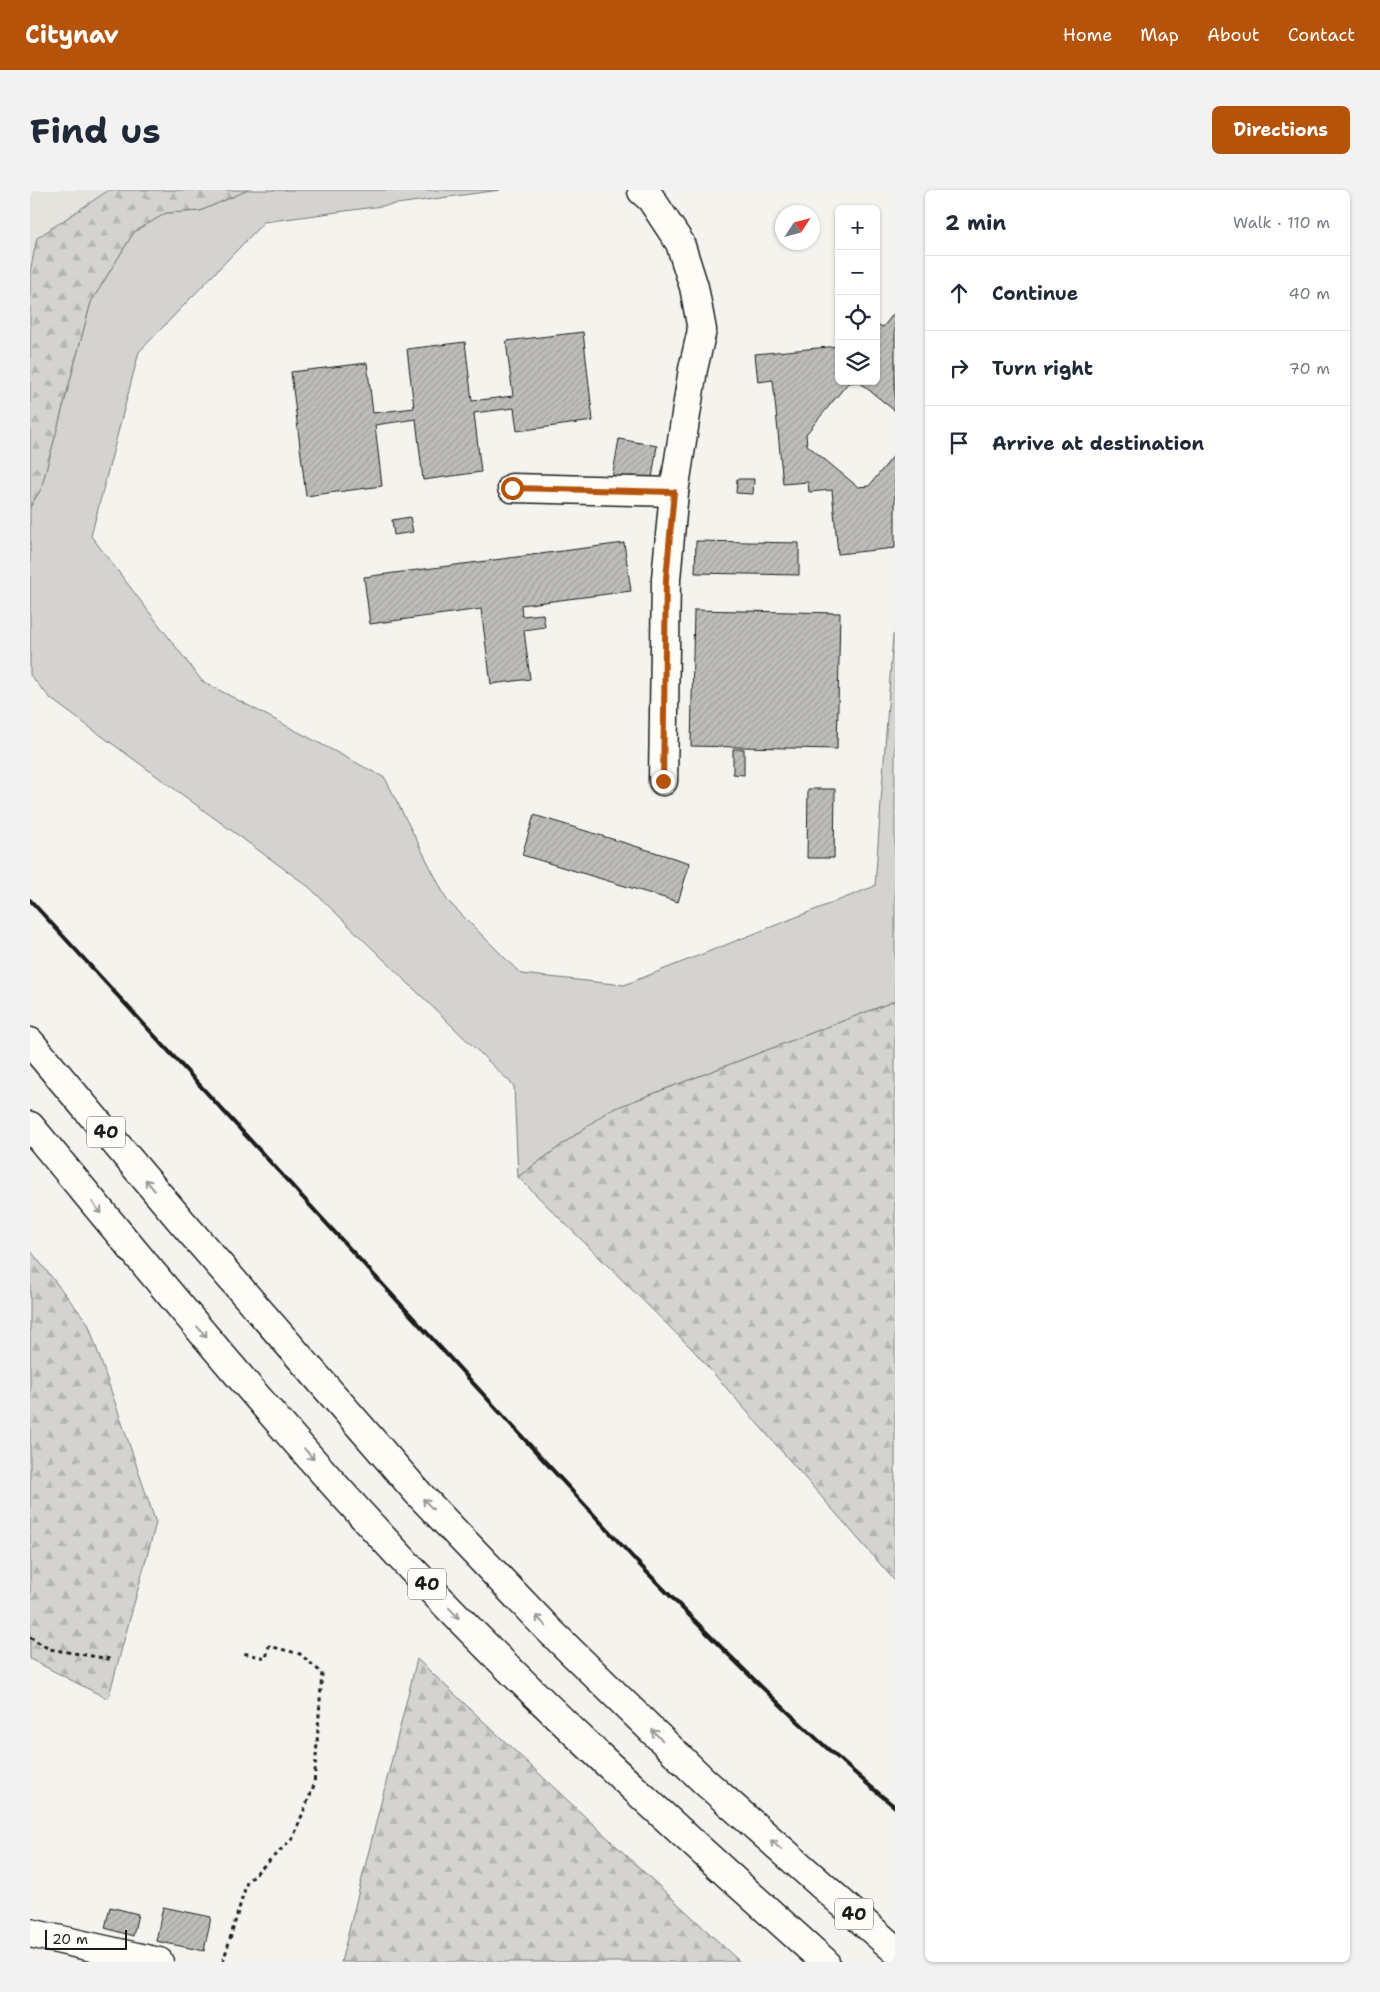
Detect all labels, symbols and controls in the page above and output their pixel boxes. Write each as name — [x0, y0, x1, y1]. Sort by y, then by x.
text: Citynav — [25, 19, 119, 51]
text: Home — [1063, 23, 1112, 47]
text: Map — [1140, 23, 1179, 47]
text: About — [1207, 23, 1260, 47]
text: Contact — [1288, 23, 1355, 47]
button: Directions — [1212, 106, 1350, 154]
text: Find us — [30, 107, 161, 154]
north arrow — [775, 205, 820, 250]
map controls — [835, 205, 880, 385]
button: + — [835, 205, 880, 250]
text: 2 min — [945, 209, 1006, 237]
text: Walk · 110 m — [1233, 212, 1330, 233]
button: − — [835, 250, 880, 295]
icon: ahead — [945, 279, 973, 307]
text: Continue — [992, 281, 1078, 306]
text: 40 m — [1288, 283, 1330, 304]
button: locate — [835, 295, 880, 340]
button: layers — [835, 340, 880, 385]
icon: right — [945, 354, 973, 382]
text: Turn right — [992, 356, 1093, 381]
text: 70 m — [1289, 358, 1330, 379]
icon: arrive — [945, 429, 973, 457]
text: Arrive at destination — [992, 431, 1204, 456]
route start — [501, 477, 524, 500]
route end — [652, 770, 675, 793]
road number: 40 — [87, 1116, 125, 1148]
one-way arrow — [145, 1178, 156, 1191]
one-way arrow — [92, 1201, 103, 1214]
one-way arrow — [196, 1325, 208, 1338]
one-way arrow — [303, 1447, 314, 1460]
one-way arrow — [422, 1498, 434, 1510]
road number: 40 — [408, 1568, 446, 1600]
one-way arrow — [448, 1606, 460, 1619]
one-way arrow — [534, 1615, 547, 1627]
one-way arrow — [650, 1729, 663, 1741]
one-way arrow — [770, 1840, 783, 1851]
road number: 40 — [835, 1898, 873, 1930]
scale bar — [45, 1927, 128, 1950]
text: 20 m — [52, 1930, 88, 1948]

